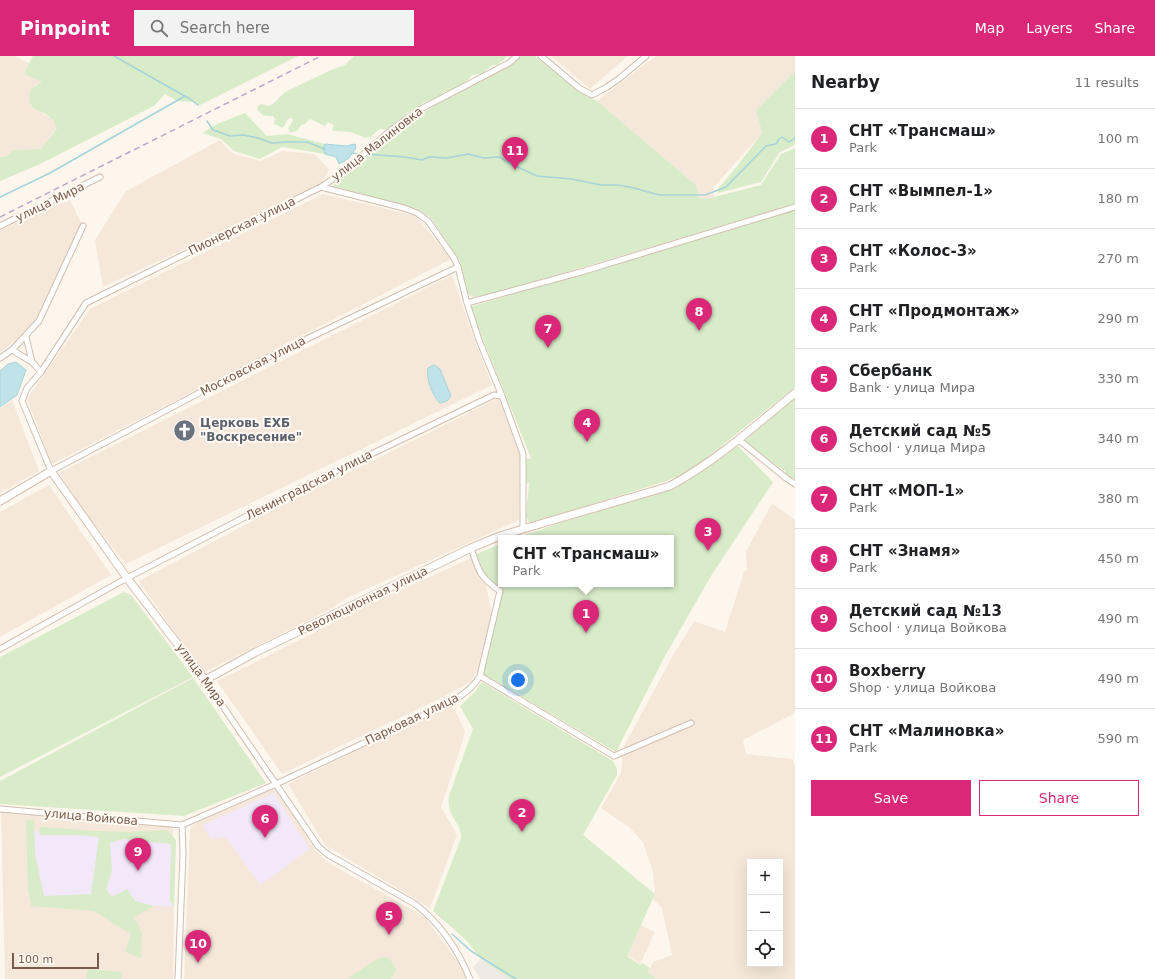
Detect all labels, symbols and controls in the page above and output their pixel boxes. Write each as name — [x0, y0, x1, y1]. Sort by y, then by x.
search box — [134, 10, 414, 46]
text: Pinpoint — [20, 17, 110, 39]
icon: search — [148, 17, 170, 39]
text: Search here — [180, 19, 270, 37]
text: Map — [975, 20, 1004, 36]
text: Layers — [1026, 20, 1073, 36]
text: Share — [1095, 20, 1135, 36]
text: Nearby — [811, 72, 880, 92]
text: 11 results — [1075, 75, 1139, 90]
street label: улица Малиновка — [329, 104, 425, 184]
text: СНТ «Трансмаш» — [849, 122, 996, 140]
text: 1 — [819, 131, 829, 146]
text: 100 m — [1097, 131, 1139, 146]
pin: 11 — [502, 137, 528, 170]
text: Park — [849, 140, 877, 155]
street label: улица Мира — [13, 179, 87, 225]
text: СНТ «Вымпел-1» — [849, 182, 993, 200]
text: 2 — [819, 191, 829, 206]
text: 180 m — [1097, 191, 1139, 206]
street label: Пионерская улица — [186, 194, 298, 258]
text: Park — [849, 200, 877, 215]
text: СНТ «Колос-3» — [849, 242, 977, 260]
text: 3 — [819, 251, 829, 266]
text: 270 m — [1097, 251, 1139, 266]
text: Park — [849, 260, 877, 275]
pin: 8 — [686, 298, 712, 331]
text: СНТ «Продмонтаж» — [849, 302, 1020, 320]
text: 4 — [819, 311, 829, 326]
text: 290 m — [1097, 311, 1139, 326]
pin: 7 — [535, 315, 561, 348]
text: Park — [849, 320, 877, 335]
street label: Московская улица — [198, 333, 308, 399]
text: Сбербанк — [849, 362, 933, 380]
text: 5 — [819, 371, 829, 386]
text: 330 m — [1097, 371, 1139, 386]
text: Bank · улица Мира — [849, 380, 975, 395]
pin: 4 — [574, 409, 600, 442]
place label: Церковь ЕХБ "Воскресение" — [200, 416, 302, 444]
church icon: Церковь ЕХБ "Воскресение" — [172, 417, 198, 443]
text: Детский сад №5 — [849, 422, 991, 440]
text: 6 — [819, 431, 829, 446]
text: 340 m — [1097, 431, 1139, 446]
text: School · улица Мира — [849, 440, 986, 455]
street label: Ленинградская улица — [244, 447, 374, 523]
text: СНТ «МОП-1» — [849, 482, 964, 500]
text: 7 — [819, 491, 829, 506]
text: 380 m — [1097, 491, 1139, 506]
text: Park — [849, 500, 877, 515]
pin: 3 — [695, 518, 721, 551]
popup — [498, 535, 674, 587]
text: СНТ «Знамя» — [849, 542, 960, 560]
text: СНТ «Трансмаш» — [512, 545, 660, 563]
text: 8 — [819, 551, 829, 566]
text: 450 m — [1097, 551, 1139, 566]
text: Park — [849, 560, 877, 575]
text: Park — [512, 563, 541, 578]
street label: Революционная улица — [296, 564, 430, 638]
pin: 1 — [573, 600, 599, 633]
text: Детский сад №13 — [849, 602, 1002, 620]
text: 9 — [819, 611, 829, 626]
text: 490 m — [1097, 611, 1139, 626]
text: School · улица Войкова — [849, 620, 1007, 635]
street label: улица Мира — [173, 641, 229, 709]
text: Boxberry — [849, 662, 926, 680]
your location — [508, 670, 528, 690]
text: 10 — [815, 671, 833, 686]
text: 490 m — [1097, 671, 1139, 686]
text: Shop · улица Войкова — [849, 680, 996, 695]
street label: Парковая улица — [363, 690, 461, 748]
text: СНТ «Малиновка» — [849, 722, 1004, 740]
text: 11 — [815, 731, 833, 746]
text: 590 m — [1097, 731, 1139, 746]
text: Park — [849, 740, 877, 755]
button: Save — [811, 780, 971, 816]
button: Share — [979, 780, 1139, 816]
pin: 2 — [509, 799, 535, 832]
pin: 6 — [252, 805, 278, 838]
street label: улица Войкова — [43, 806, 139, 828]
pin: 9 — [125, 838, 151, 871]
map controls — [747, 859, 783, 967]
button: + — [747, 859, 783, 895]
button: − — [747, 895, 783, 931]
pin: 5 — [376, 902, 402, 935]
pin: 10 — [185, 930, 211, 963]
button: locate — [747, 931, 783, 967]
scale bar — [12, 951, 99, 970]
text: 100 m — [18, 953, 53, 966]

